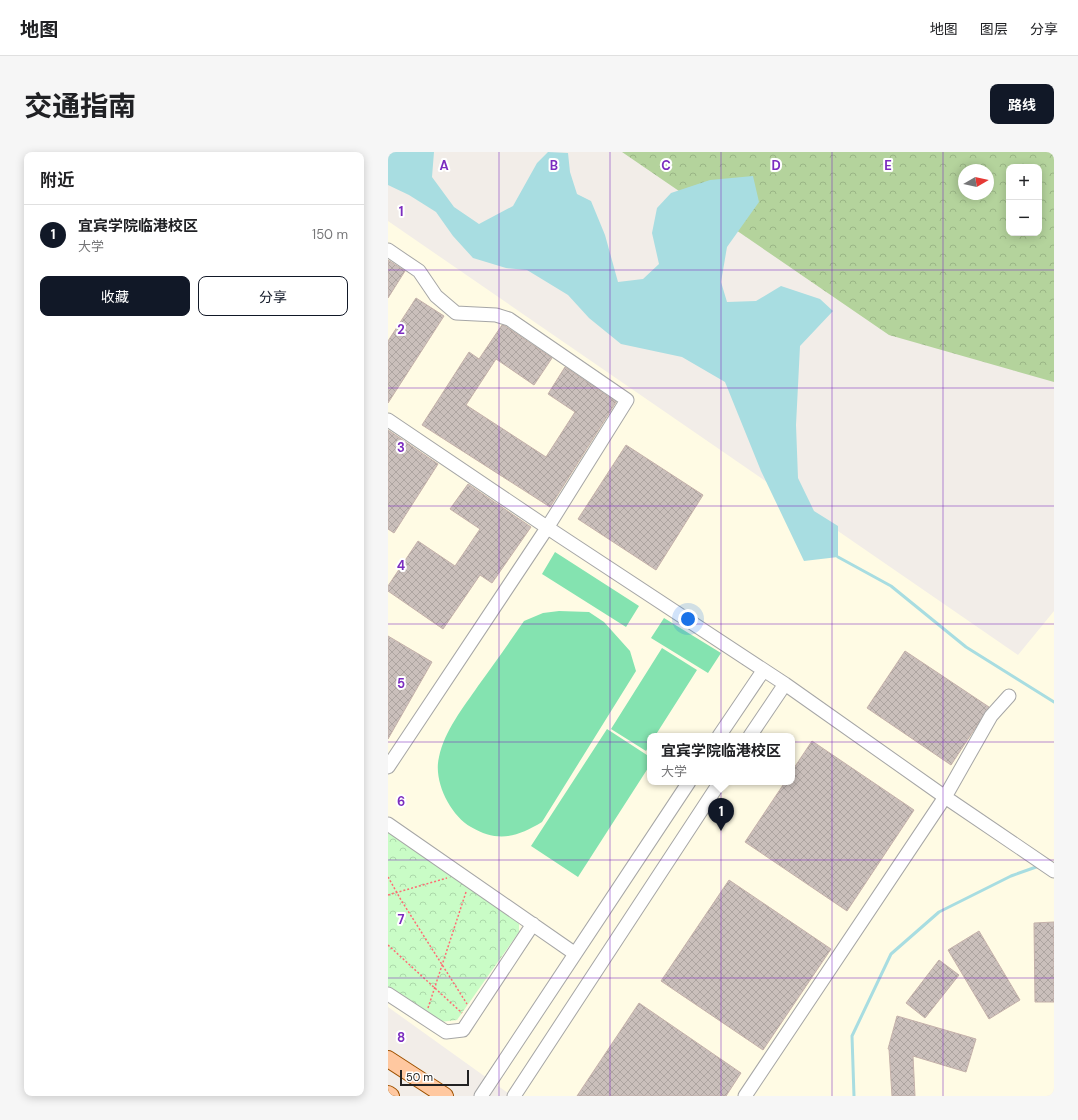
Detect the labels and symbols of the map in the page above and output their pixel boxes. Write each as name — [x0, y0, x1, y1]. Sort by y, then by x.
text: A — [439, 157, 449, 174]
text: B — [550, 157, 558, 174]
text: C — [661, 157, 671, 174]
text: D — [771, 157, 781, 174]
text: E — [884, 157, 892, 174]
north arrow — [958, 164, 994, 200]
text: 1 — [399, 203, 403, 220]
text: 2 — [397, 321, 405, 338]
text: 3 — [397, 439, 405, 456]
text: 4 — [397, 557, 405, 574]
your location — [678, 609, 698, 629]
text: 5 — [397, 675, 405, 692]
text: 6 — [397, 793, 405, 810]
pin: 1 — [708, 798, 734, 831]
text: 7 — [398, 911, 405, 928]
text: 8 — [397, 1029, 405, 1046]
scale bar — [400, 1068, 469, 1087]

